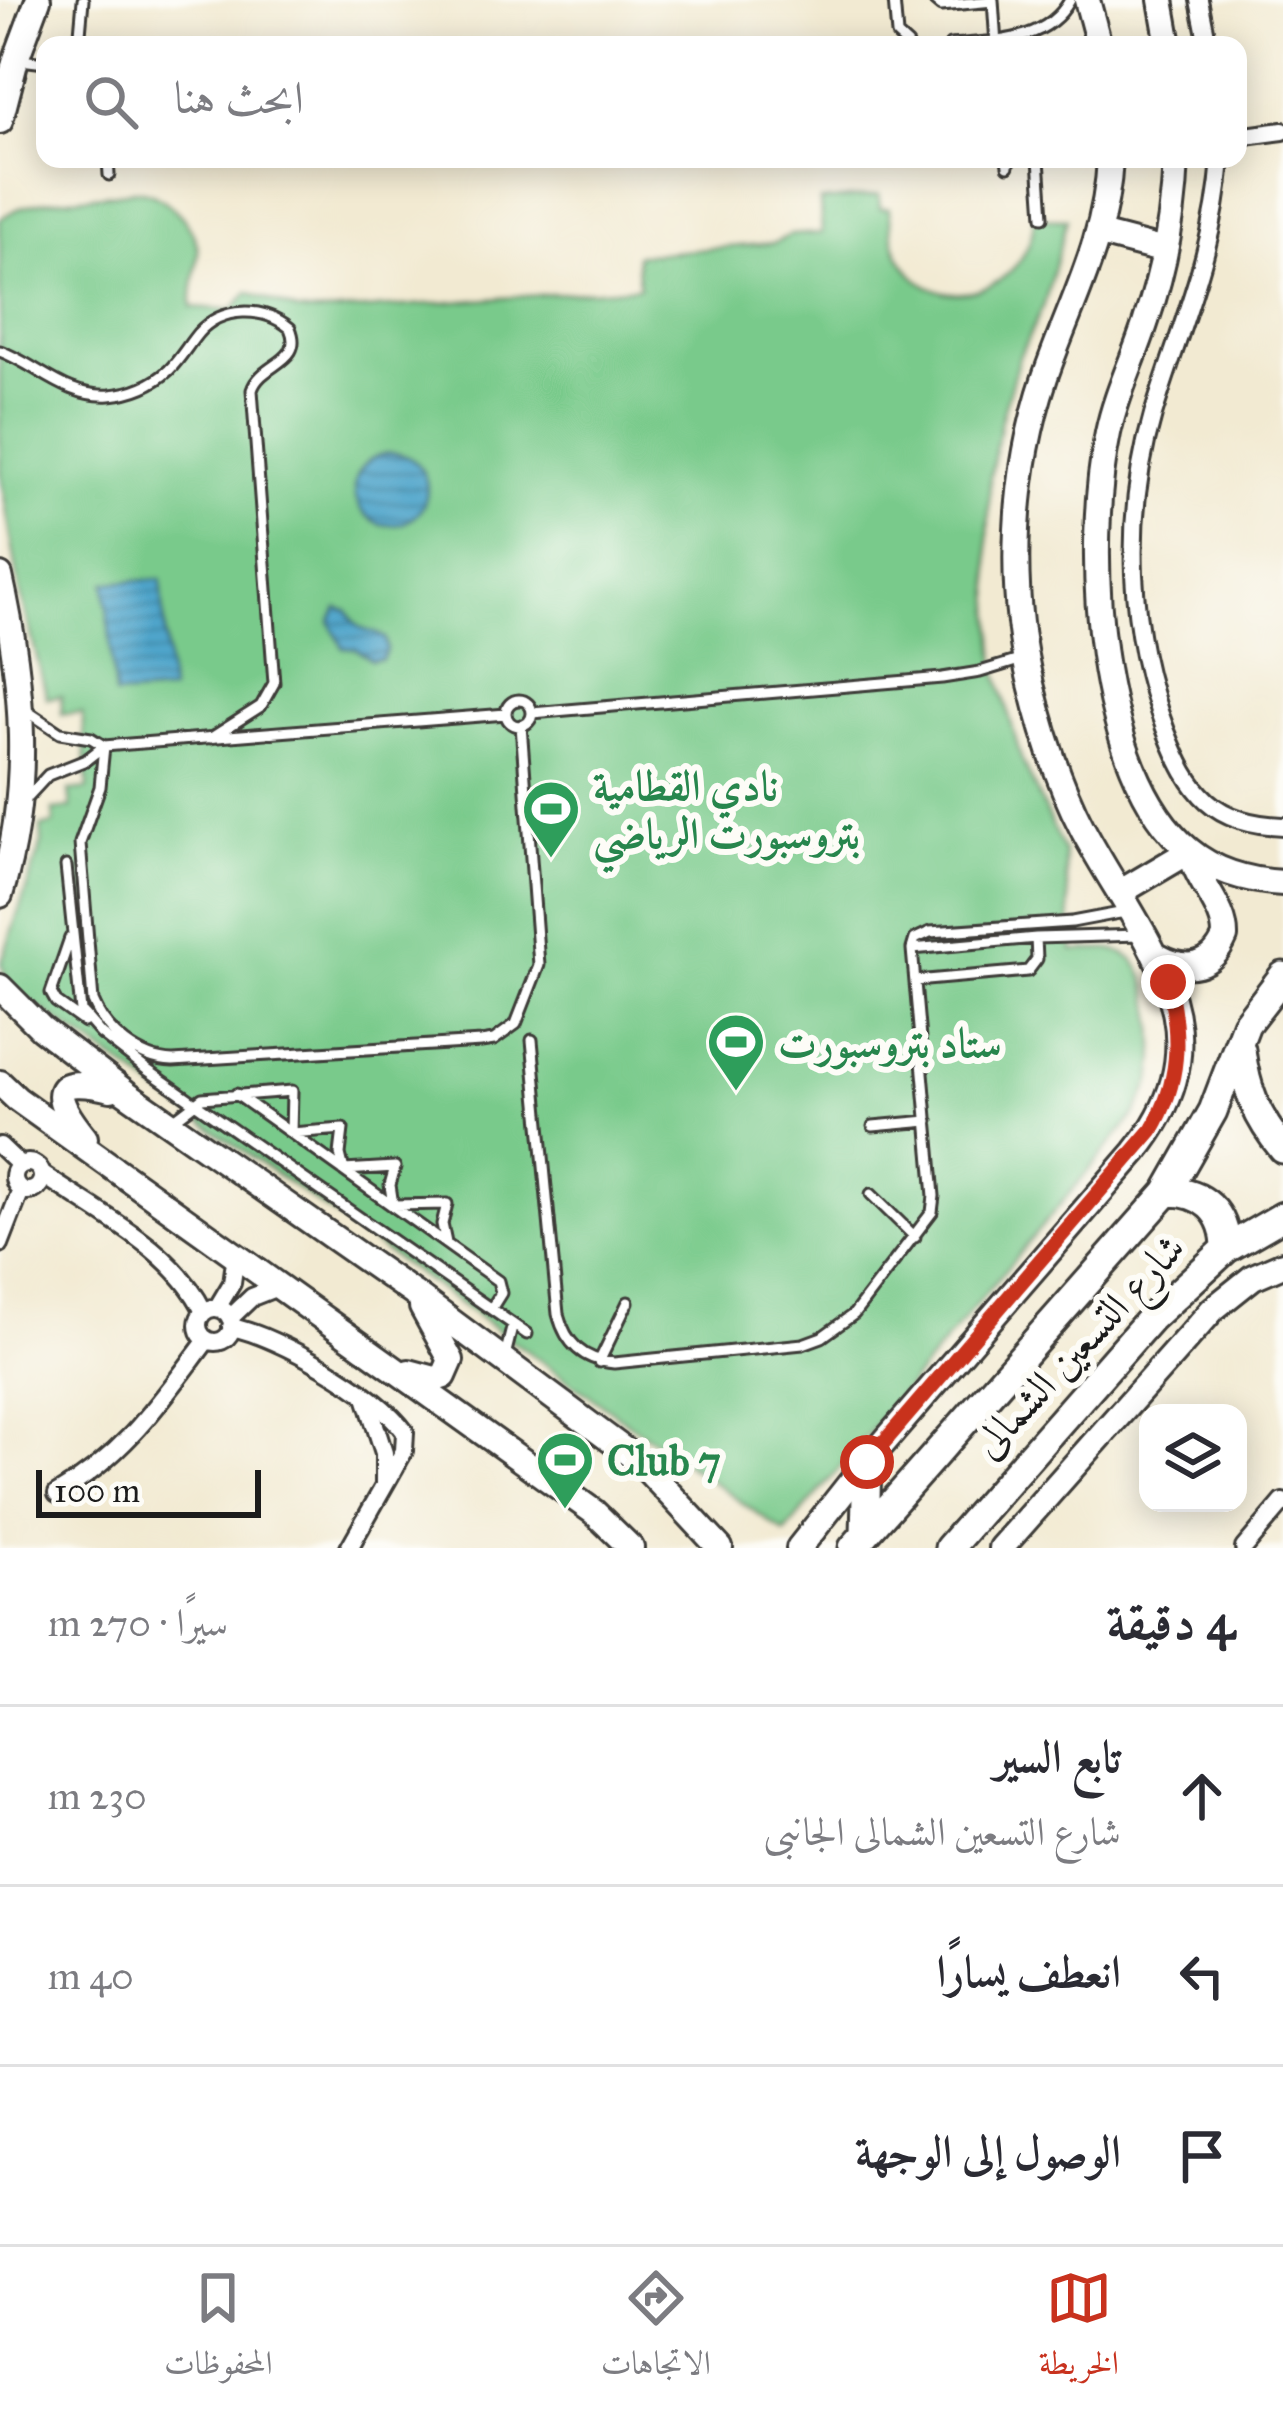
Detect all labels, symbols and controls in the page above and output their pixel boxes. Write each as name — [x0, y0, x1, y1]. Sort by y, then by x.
search box — [36, 36, 1247, 168]
icon: search — [78, 69, 144, 135]
text: ابحث هنا — [174, 70, 304, 125]
place label: نادي القطامية بتروسبورت الرياضي — [593, 760, 860, 874]
sports icon: نادي القطامية بتروسبورت الرياضي — [520, 778, 582, 860]
route end — [1141, 955, 1195, 1009]
sports icon: ستاد بتروسبورت — [705, 1011, 767, 1093]
place label: ستاد بتروسبورت — [778, 1017, 1002, 1070]
street label: شارع التسعين الشمالى — [961, 1222, 1203, 1475]
map controls — [1139, 1404, 1247, 1512]
button: layers — [1139, 1404, 1247, 1512]
sports icon: Club 7 — [534, 1429, 596, 1511]
place label: Club 7 — [607, 1435, 721, 1487]
route start — [840, 1435, 894, 1489]
scale bar — [36, 1464, 261, 1517]
text: 100 m — [54, 1471, 140, 1511]
text: 4 دقيقة — [1107, 1591, 1235, 1653]
text: سيرًا · 270 m — [48, 1599, 228, 1647]
text: تابع السير — [994, 1729, 1121, 1784]
icon: ahead — [1169, 1763, 1235, 1829]
text: 230 m — [48, 1772, 147, 1820]
text: شارع التسعين الشمالى الجانبى — [763, 1808, 1121, 1856]
icon: left — [1169, 1943, 1235, 2009]
text: انعطف يسارًا — [936, 1944, 1121, 1999]
text: 40 m — [48, 1952, 134, 2000]
icon: arrive — [1169, 2123, 1235, 2189]
text: الوصول إلى الوجهة — [855, 2124, 1121, 2179]
tab: المحفوظات — [164, 2265, 273, 2395]
tab: الاتجاهات — [601, 2265, 711, 2395]
tab: الخريطة — [1039, 2265, 1119, 2395]

